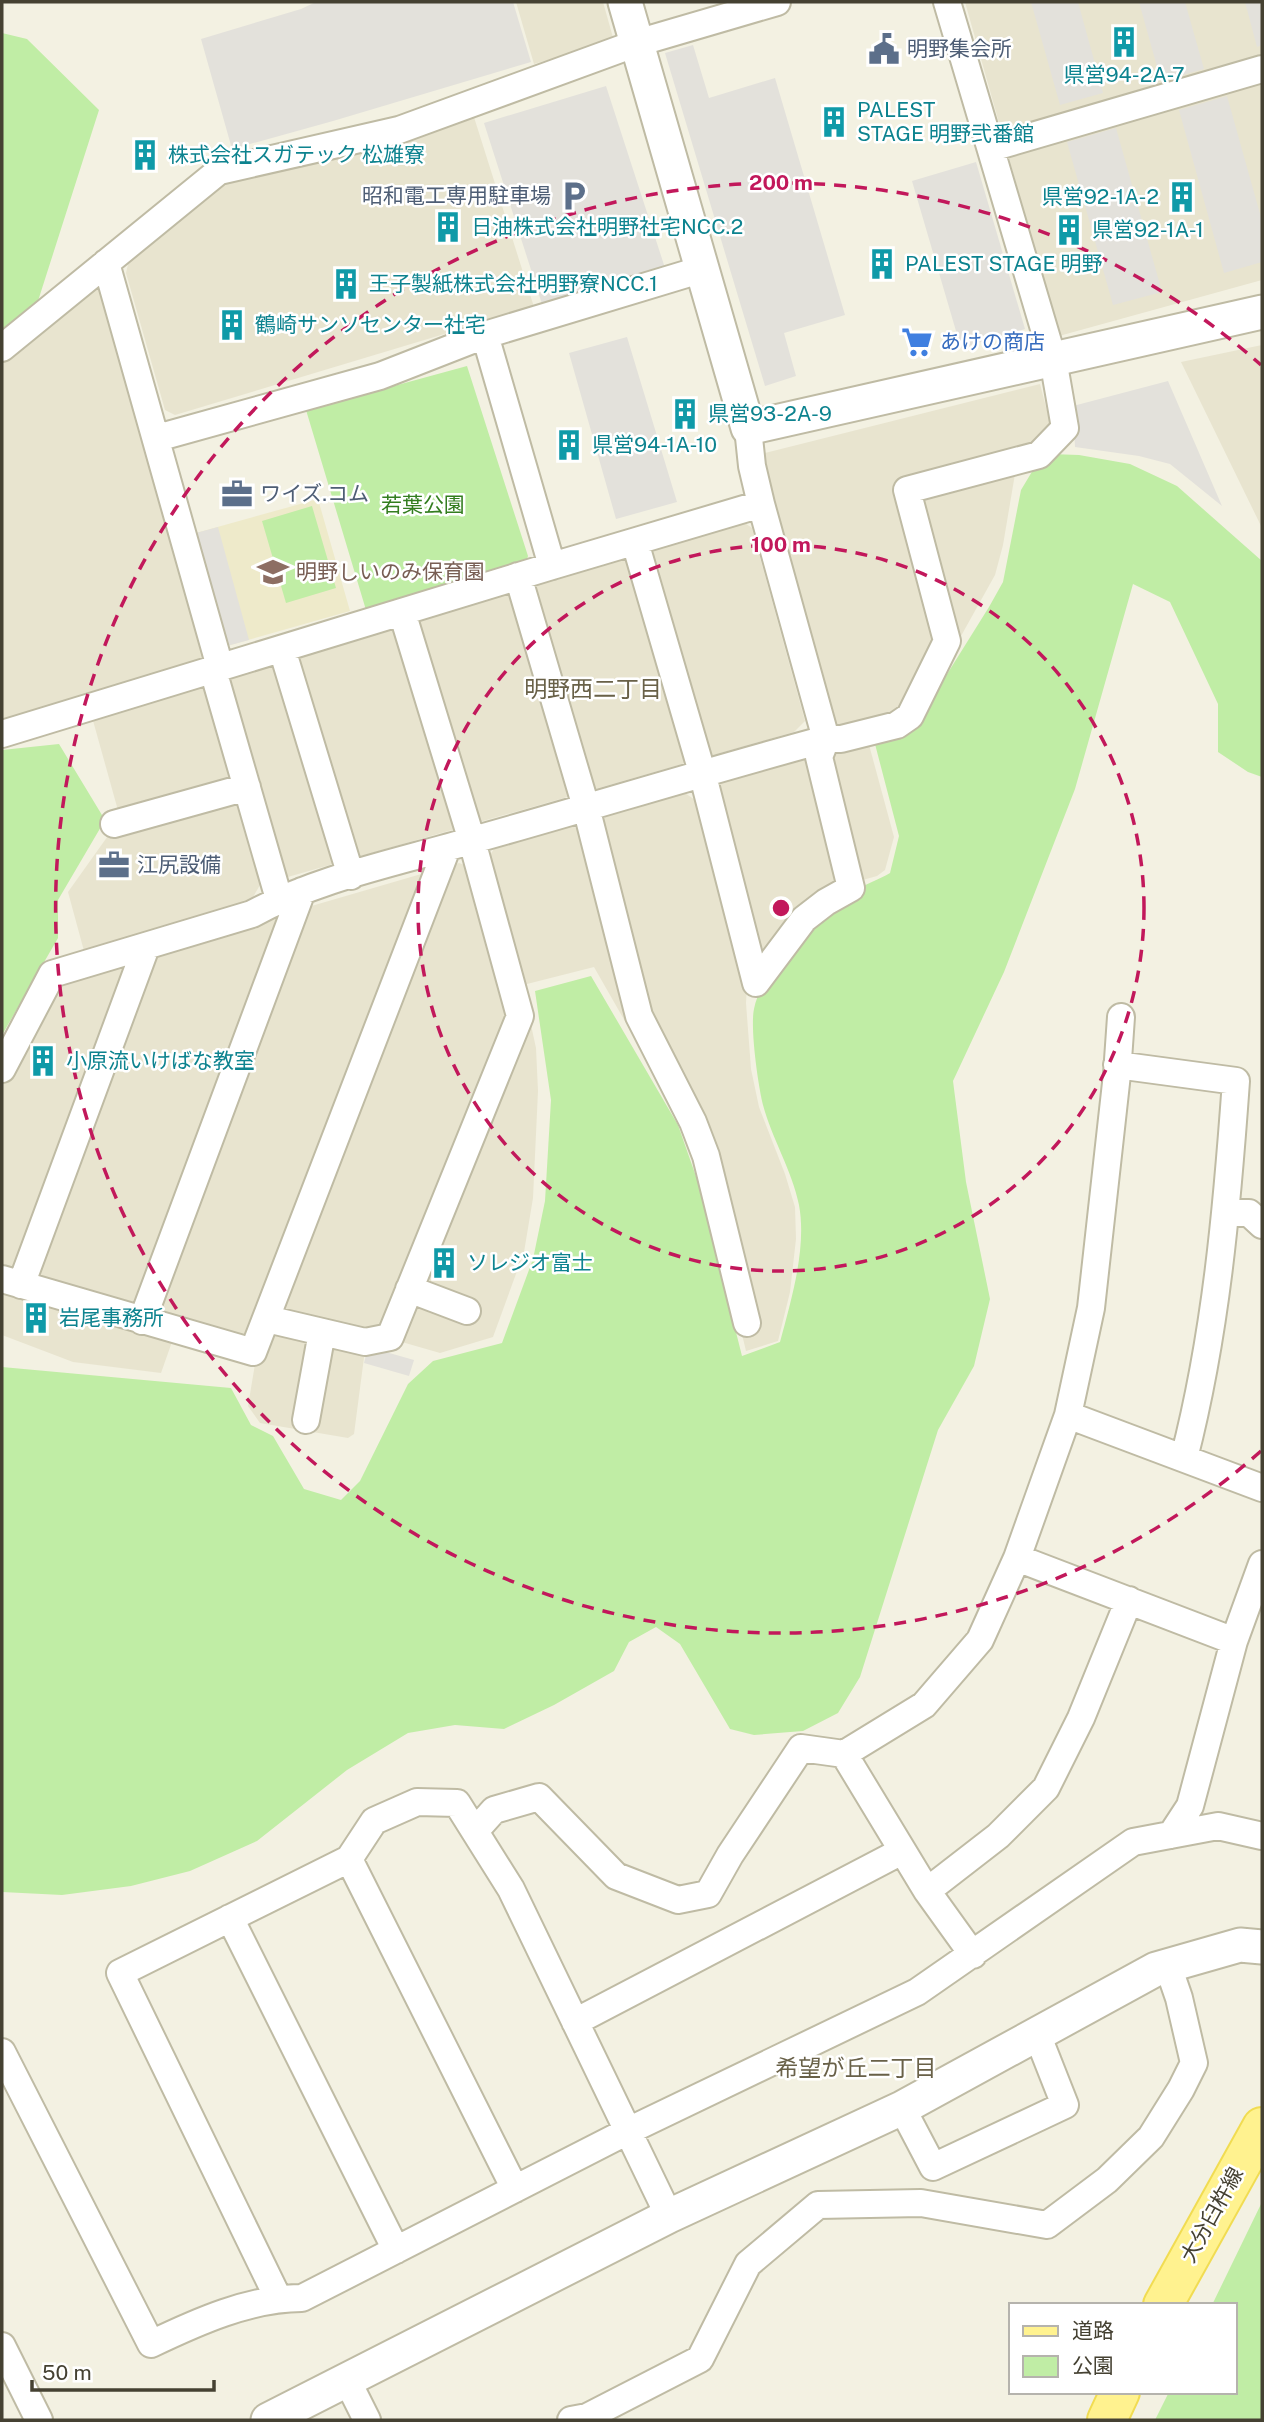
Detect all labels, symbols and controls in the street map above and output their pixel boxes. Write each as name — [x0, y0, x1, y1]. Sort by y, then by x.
building icon: 県営94-2A-7 — [1107, 25, 1141, 59]
public building icon: 明野集会所 — [867, 32, 901, 66]
place label: 明野集会所 — [907, 36, 1012, 61]
place label: 県営94-2A-7 — [1063, 62, 1185, 87]
place label: PALEST STAGE 明野弐番館 — [857, 97, 1034, 146]
building icon: PALEST STAGE 明野弐番館 — [817, 105, 851, 139]
building icon: 株式会社スガテック 松雄寮 — [128, 138, 162, 172]
place label: 株式会社スガテック 松雄寮 — [168, 142, 425, 167]
text: 200 m — [749, 170, 813, 195]
parking icon: 昭和電工専用駐車場 — [557, 179, 591, 213]
building icon: 県営92-1A-2 — [1165, 180, 1199, 214]
place label: 昭和電工専用駐車場 — [362, 183, 551, 208]
place label: 県営92-1A-2 — [1042, 184, 1159, 209]
building icon: 日油株式会社明野社宅NCC.2 — [431, 210, 465, 244]
building icon: 県営92-1A-1 — [1052, 213, 1086, 247]
place label: 日油株式会社明野社宅NCC.2 — [471, 214, 743, 239]
place label: 県営92-1A-1 — [1092, 217, 1204, 242]
building icon: PALEST STAGE 明野 — [865, 247, 899, 281]
place label: PALEST STAGE 明野 — [905, 251, 1103, 276]
building icon: 王子製紙株式会社明野寮NCC.1 — [329, 267, 363, 301]
place label: 王子製紙株式会社明野寮NCC.1 — [369, 271, 658, 296]
building icon: 鶴崎サンソセンター社宅 — [215, 308, 249, 342]
place label: 鶴崎サンソセンター社宅 — [255, 312, 486, 337]
supermarket icon: あけの商店 — [900, 325, 934, 359]
place label: あけの商店 — [940, 329, 1045, 354]
building icon: 県営93-2A-9 — [668, 397, 702, 431]
place label: 県営93-2A-9 — [708, 401, 832, 426]
building icon: 県営94-1A-10 — [552, 428, 586, 462]
place label: 県営94-1A-10 — [592, 432, 717, 457]
office icon: ワイズ.コム — [220, 477, 254, 511]
place label: ワイズ.コム — [260, 481, 369, 506]
park label: 若葉公園 — [381, 492, 465, 517]
text: 100 m — [751, 532, 811, 557]
school or university icon: 明野しいのみ保育園 — [256, 555, 290, 589]
place label: 明野しいのみ保育園 — [296, 559, 485, 584]
district label: 明野西二丁目 — [524, 675, 662, 702]
office icon: 江尻設備 — [97, 848, 131, 882]
place label: 江尻設備 — [137, 852, 221, 877]
centre of rings — [769, 896, 793, 920]
building icon: 小原流いけばな教室 — [26, 1044, 60, 1078]
place label: 小原流いけばな教室 — [66, 1048, 255, 1073]
building icon: ソレジオ富士 — [427, 1246, 461, 1280]
place label: ソレジオ富士 — [467, 1250, 593, 1275]
building icon: 岩尾事務所 — [19, 1301, 53, 1335]
place label: 岩尾事務所 — [59, 1305, 164, 1330]
district label: 希望が丘二丁目 — [776, 2054, 937, 2081]
street label: 大分臼杵線 — [1175, 2163, 1248, 2267]
legend — [1009, 2303, 1236, 2394]
text: 道路 — [1072, 2318, 1114, 2343]
scale bar — [32, 2348, 214, 2392]
text: 公園 — [1072, 2353, 1114, 2378]
text: 50 m — [42, 2360, 92, 2385]

